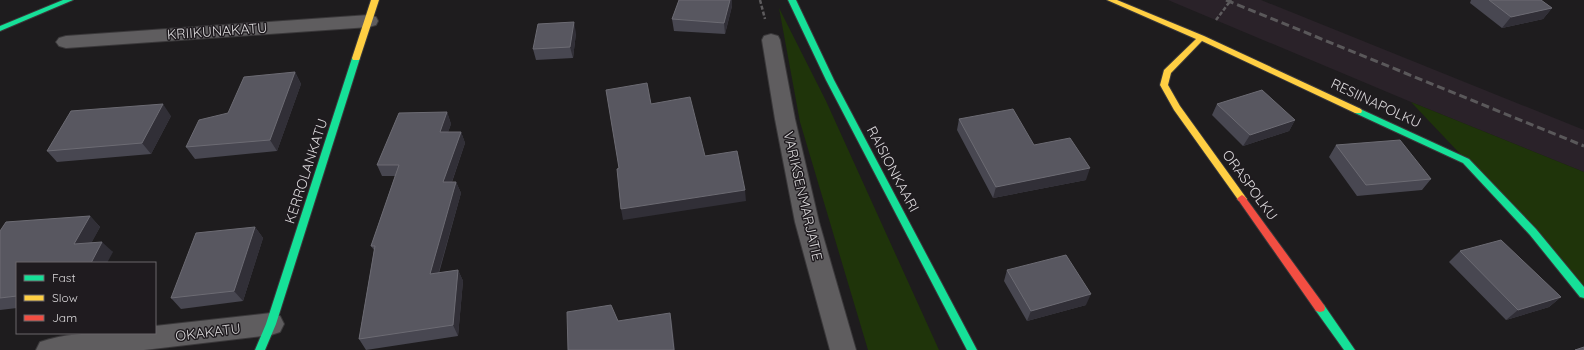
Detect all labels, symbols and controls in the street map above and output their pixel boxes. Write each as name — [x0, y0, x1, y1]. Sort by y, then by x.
street label: KRIIKUNAKATU — [166, 19, 268, 43]
street label: RESIINAPOLKU — [1328, 74, 1424, 132]
street label: KERROLANKATU — [280, 116, 332, 226]
street label: RAISIONKAARI — [863, 123, 923, 215]
street label: VARIKSENMARJATIE — [779, 130, 827, 262]
street label: ORASPOLKU — [1218, 146, 1282, 224]
legend — [16, 262, 156, 334]
text: Fast — [52, 270, 76, 285]
text: Slow — [52, 290, 78, 305]
text: Jam — [52, 310, 77, 325]
street label: OKAKATU — [174, 319, 242, 345]

